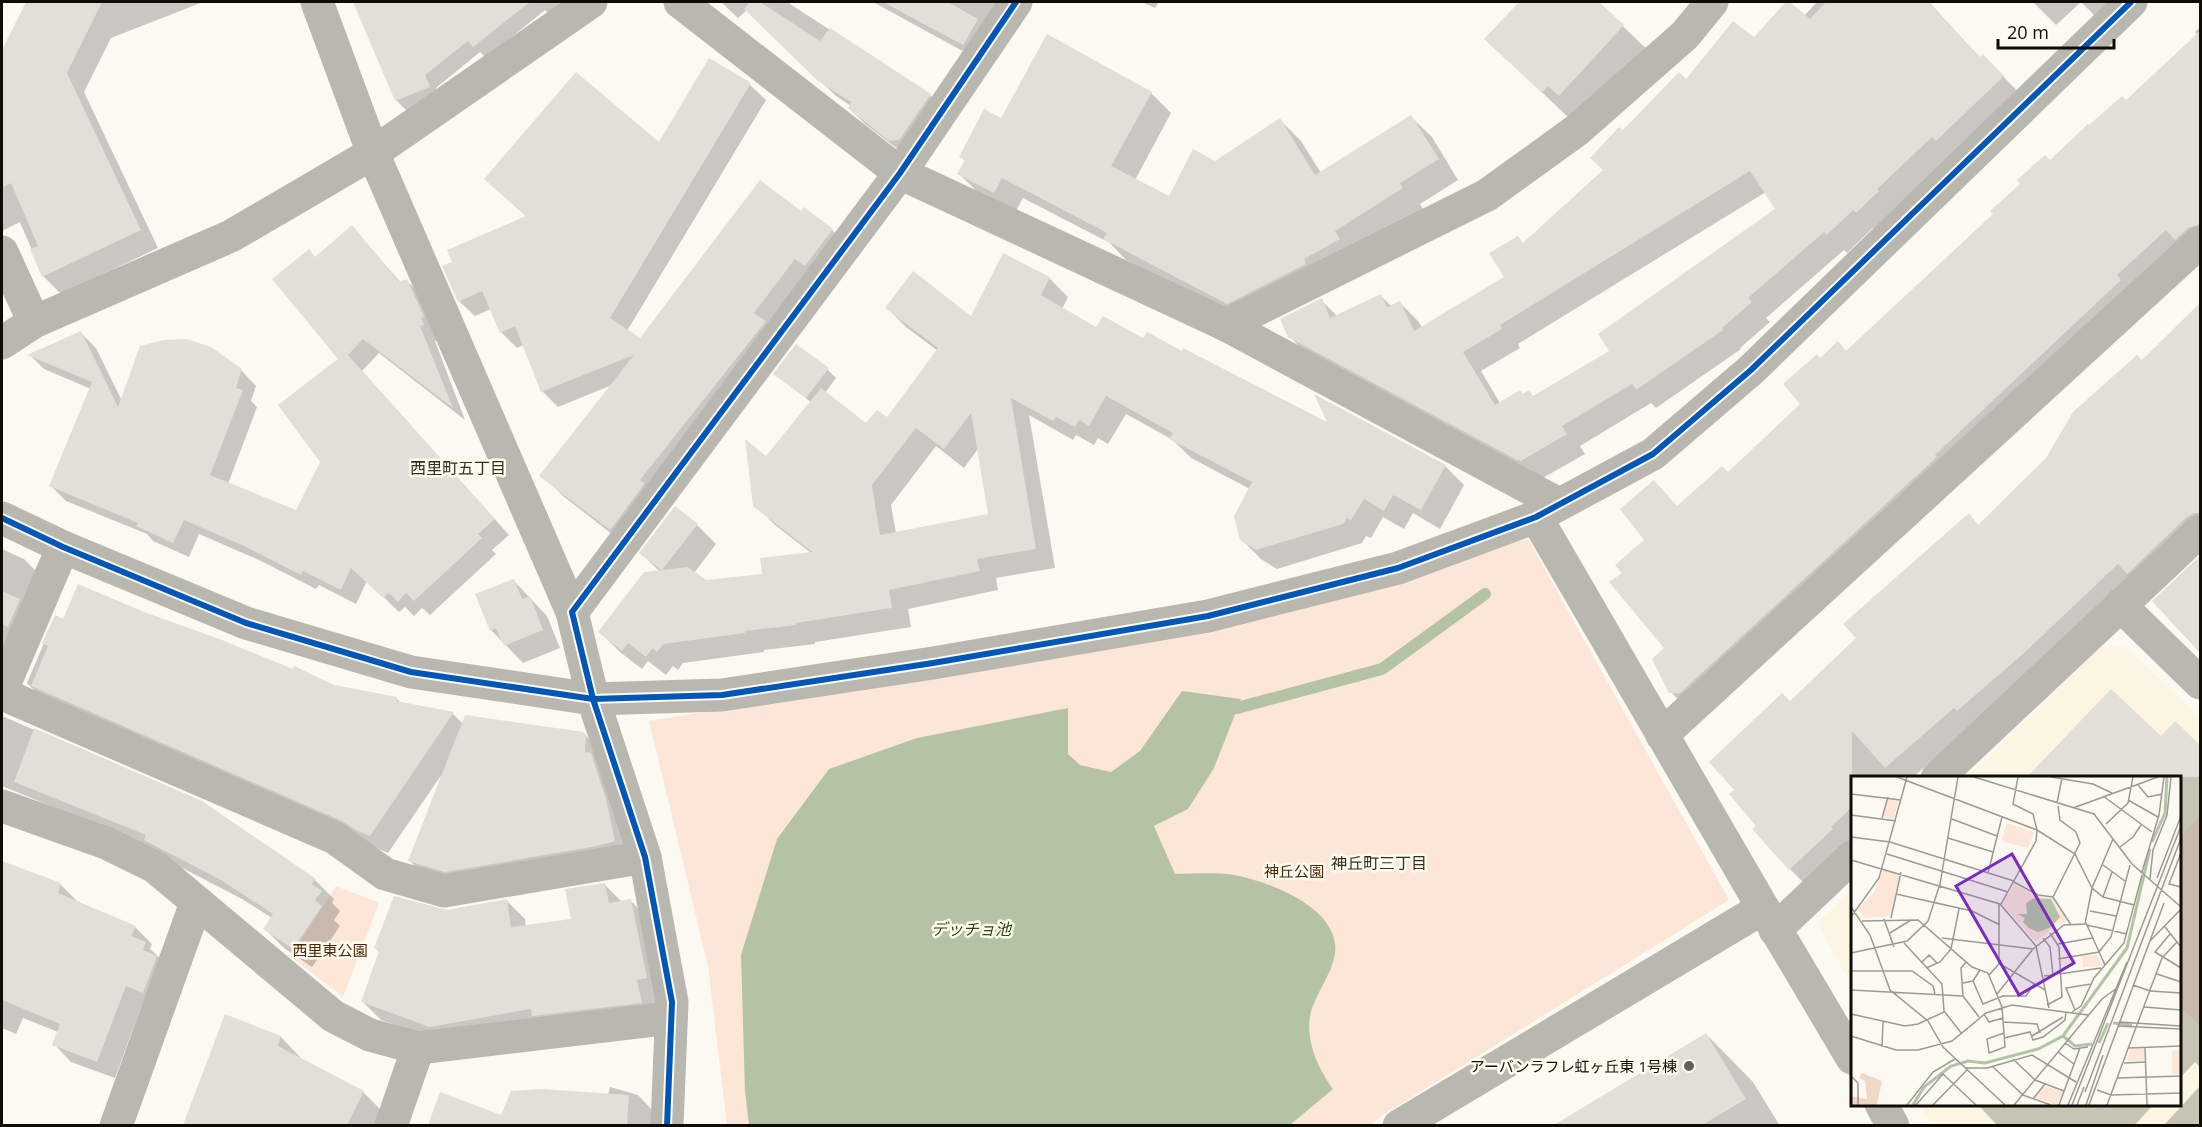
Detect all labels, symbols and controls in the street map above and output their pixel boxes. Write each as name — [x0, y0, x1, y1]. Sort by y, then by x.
scale bar — [1998, 12, 2114, 50]
text: 20 m — [2007, 20, 2049, 44]
district label: 西里町五丁目 — [410, 457, 506, 479]
inset map — [1851, 776, 2181, 1106]
district label: 神丘町三丁目 — [1331, 852, 1427, 874]
park label: 神丘公園 — [1264, 861, 1324, 881]
water label: デッチョ池 — [931, 918, 1013, 940]
park label: 西里東公園 — [292, 940, 368, 960]
place label: アーバンラフレ虹ヶ丘東 1号棟 — [1470, 1056, 1677, 1076]
marker: アーバンラフレ虹ヶ丘東 1号棟 — [1682, 1059, 1696, 1073]

